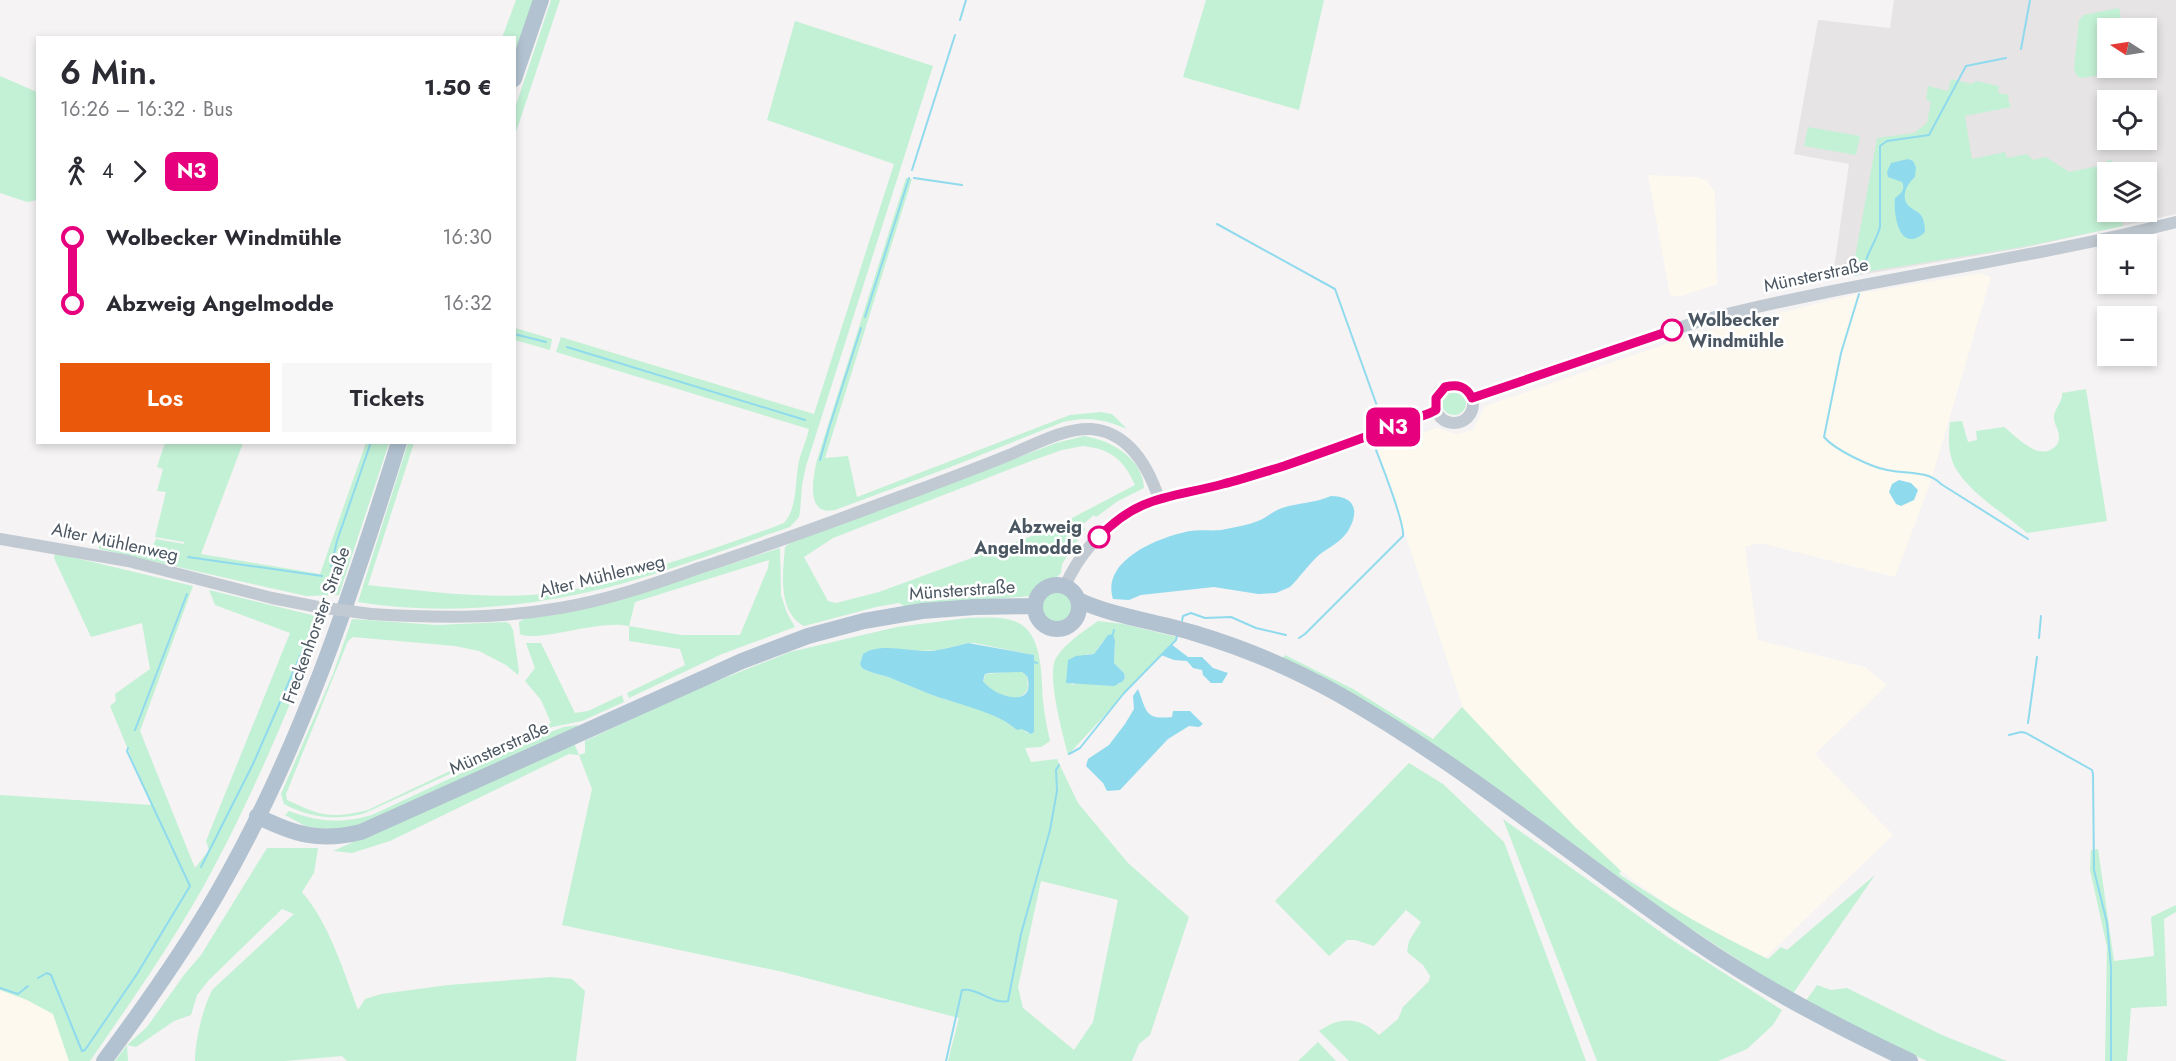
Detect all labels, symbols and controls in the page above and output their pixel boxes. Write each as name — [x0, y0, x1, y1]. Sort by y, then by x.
north arrow — [2097, 18, 2157, 78]
map controls — [2097, 18, 2157, 366]
text: 6 Min. — [60, 49, 157, 96]
text: 1.50 € — [424, 71, 492, 103]
button: locate — [2097, 90, 2157, 150]
text: 16:26 – 16:32 · Bus — [60, 95, 233, 124]
icon: walk — [60, 155, 93, 188]
icon: forward — [123, 155, 156, 188]
text: N3 — [177, 156, 206, 186]
text: 4 — [102, 157, 114, 186]
button: layers — [2097, 162, 2157, 222]
text: Wolbecker Windmühle — [106, 221, 342, 253]
text: 16:30 — [443, 223, 492, 252]
button: + — [2097, 234, 2157, 294]
street label: Münsterstraße — [1761, 251, 1871, 299]
text: Abzweig Angelmodde — [106, 287, 334, 319]
text: 16:32 — [443, 289, 492, 318]
button: − — [2097, 306, 2157, 366]
place label: Wolbecker Windmühle — [1688, 307, 1784, 354]
marker: Wolbecker Windmühle — [1661, 319, 1683, 341]
button: Los — [60, 363, 270, 432]
button: Tickets — [282, 363, 492, 432]
line badge: N3 — [1366, 408, 1420, 446]
text: N3 — [1378, 412, 1408, 442]
place label: Abzweig Angelmodde — [973, 514, 1082, 561]
street label: Alter Mühlenweg — [49, 516, 181, 568]
marker: Abzweig Angelmodde — [1088, 526, 1110, 548]
street label: Freckenhorster Straße — [276, 543, 356, 707]
street label: Alter Mühlenweg — [536, 548, 668, 604]
street label: Münsterstraße — [908, 573, 1016, 607]
street label: Münsterstraße — [445, 714, 553, 782]

